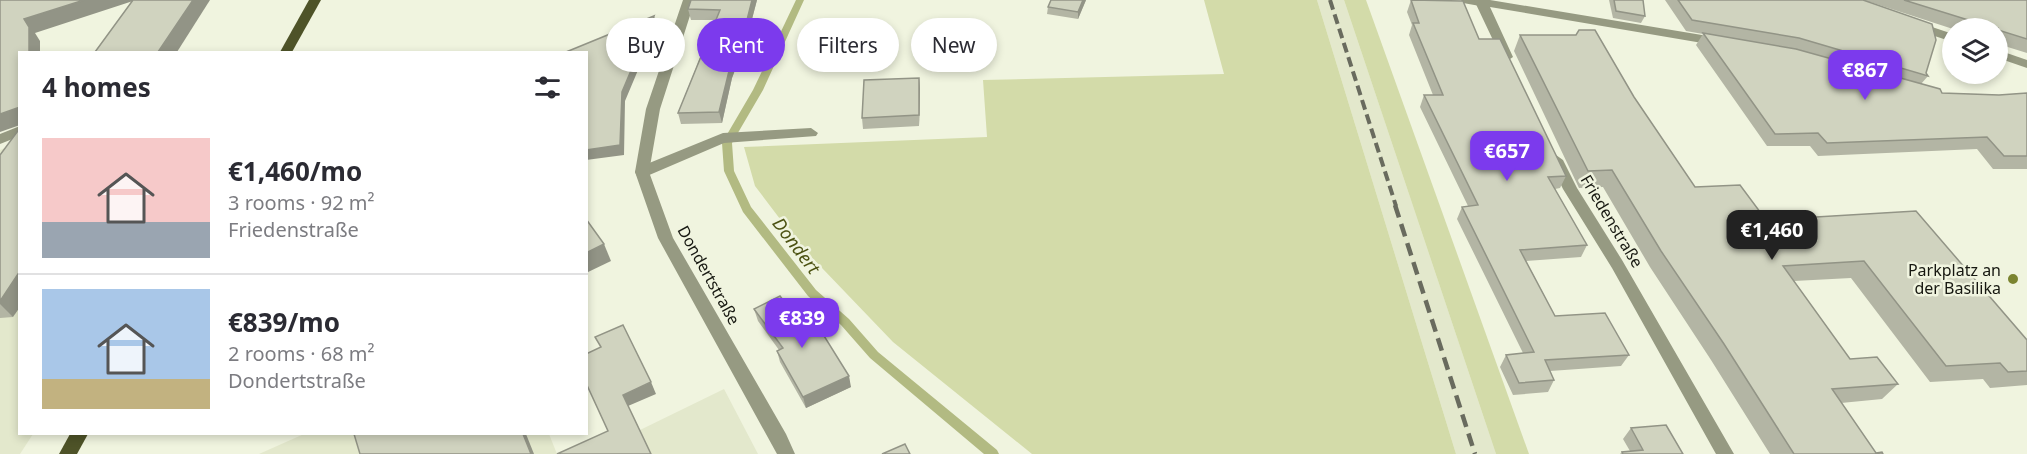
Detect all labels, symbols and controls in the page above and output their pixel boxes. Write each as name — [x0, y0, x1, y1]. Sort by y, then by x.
chip: Buy — [606, 18, 685, 72]
chip: Rent — [697, 18, 785, 72]
chip: Filters — [797, 18, 899, 72]
chip: New — [911, 18, 997, 72]
map controls — [1942, 18, 2008, 84]
button: layers — [1942, 18, 2008, 84]
pin: €867 — [1829, 50, 1901, 101]
text: €867 — [1842, 56, 1888, 83]
text: 4 homes — [42, 69, 151, 105]
icon: filters — [531, 71, 564, 104]
pin: €657 — [1471, 131, 1543, 182]
text: €657 — [1484, 137, 1530, 164]
text: €1,460/mo — [228, 153, 362, 189]
icon: home — [90, 162, 162, 234]
street label: Friedenstraße — [1576, 170, 1648, 272]
text: 3 rooms · 92 m² — [228, 189, 375, 216]
pin: €1,460 — [1723, 210, 1821, 261]
water label: Dondert — [768, 212, 827, 279]
text: Friedenstraße — [228, 216, 359, 243]
text: €1,460 — [1741, 216, 1803, 243]
street label: Dondertstraße — [673, 221, 745, 329]
place label: Parkplatz an der Basilika — [1908, 259, 2001, 299]
marker: Parkplatz an der Basilika — [2006, 272, 2020, 286]
pin: €839 — [766, 298, 838, 349]
text: €839/mo — [228, 304, 340, 340]
text: €839 — [779, 304, 825, 331]
icon: home — [90, 313, 162, 385]
text: 2 rooms · 68 m² — [228, 340, 375, 367]
text: Dondertstraße — [228, 367, 366, 394]

